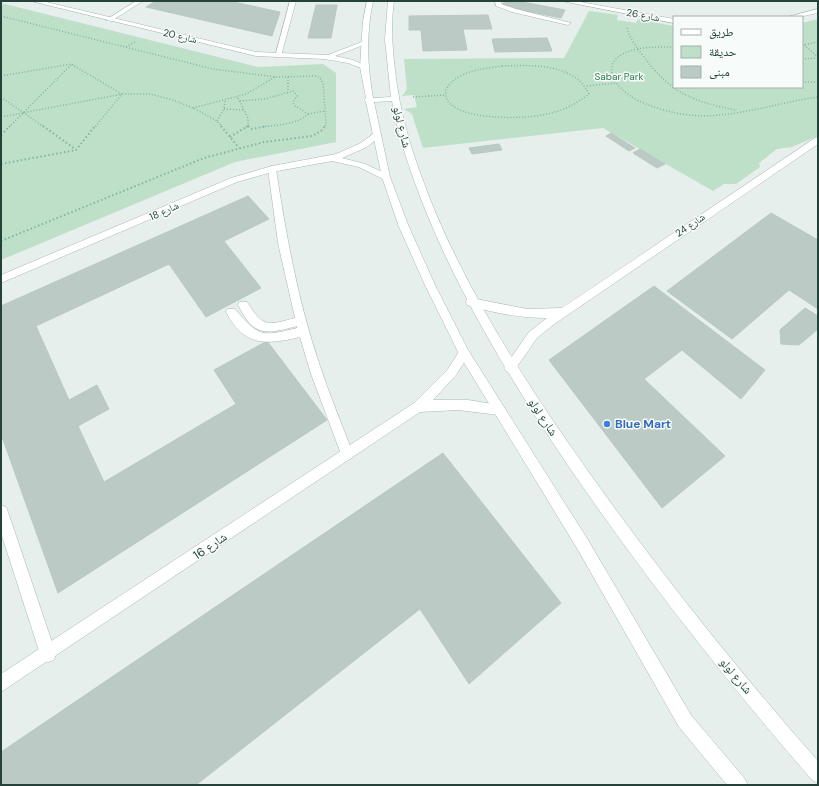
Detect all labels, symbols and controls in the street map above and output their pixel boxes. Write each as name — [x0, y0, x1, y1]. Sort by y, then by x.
street label: شارع 26 — [625, 6, 661, 24]
legend — [673, 16, 803, 88]
text: طريق — [709, 24, 734, 40]
street label: شارع 20 — [162, 26, 199, 46]
text: حديقة — [709, 44, 737, 60]
text: مبنى — [709, 64, 730, 80]
park label: Sabar Park — [594, 70, 644, 83]
street label: شارع لولو — [389, 105, 415, 150]
street label: شارع 18 — [147, 199, 181, 223]
street label: شارع 24 — [673, 210, 708, 240]
street label: شارع لولو — [525, 395, 562, 439]
place label: Blue Mart — [615, 416, 671, 432]
marker: Blue Mart — [602, 419, 612, 429]
street label: شارع 16 — [190, 529, 230, 563]
street label: شارع لولو — [716, 655, 756, 697]

